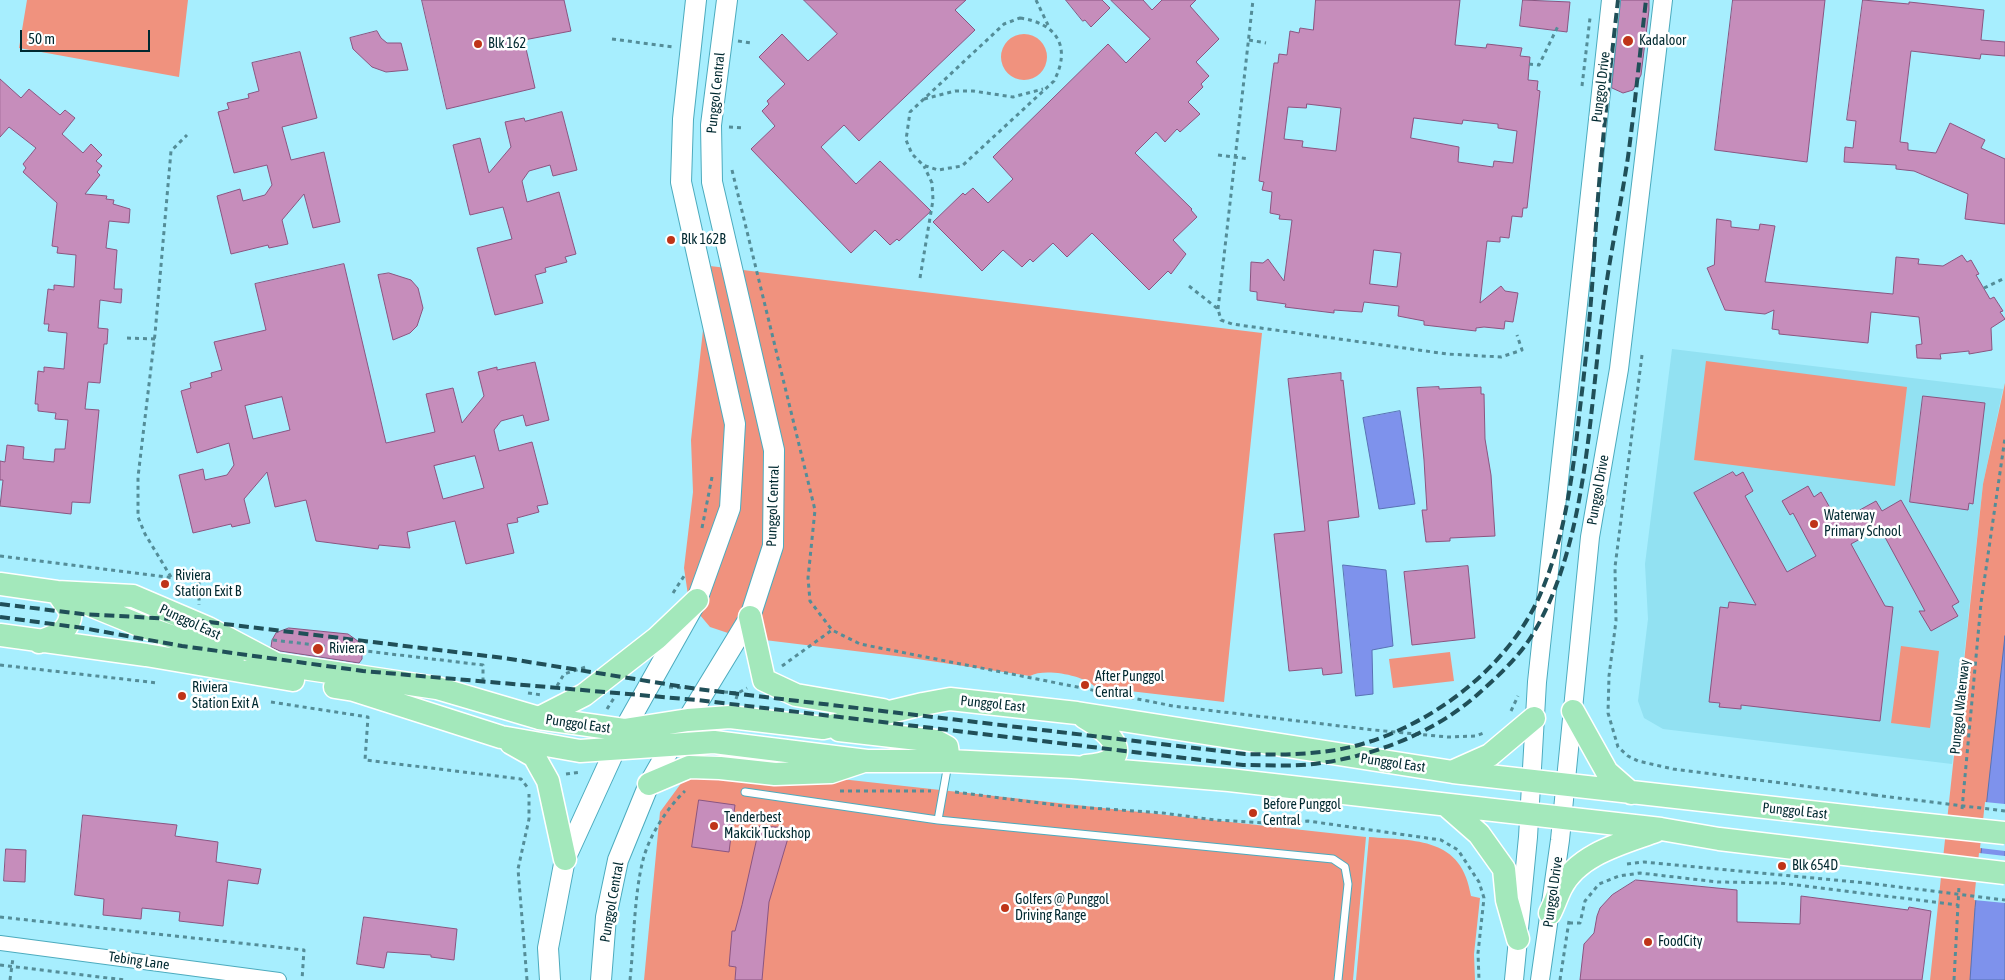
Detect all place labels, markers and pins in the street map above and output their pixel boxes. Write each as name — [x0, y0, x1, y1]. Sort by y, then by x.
place label: Kadaloor — [1639, 33, 1686, 49]
marker: Kadaloor — [1621, 34, 1635, 48]
place label: Blk 162 — [488, 36, 526, 52]
marker: Blk 162 — [472, 38, 484, 50]
place label: Blk 162B — [681, 232, 726, 248]
marker: Blk 162B — [665, 234, 677, 246]
place label: Waterway Primary School — [1824, 508, 1901, 540]
marker: Waterway Primary School — [1808, 518, 1820, 530]
place label: Riviera Station Exit B — [175, 568, 241, 600]
marker: Riviera Station Exit B — [159, 578, 171, 590]
place label: Riviera — [329, 641, 365, 657]
marker: Riviera — [311, 642, 325, 656]
place label: After Punggol Central — [1095, 669, 1164, 702]
marker: After Punggol Central — [1079, 679, 1091, 691]
place label: Riviera Station Exit A — [192, 680, 259, 712]
marker: Riviera Station Exit A — [176, 690, 188, 702]
place label: Before Punggol Central — [1263, 797, 1341, 830]
marker: Before Punggol Central — [1247, 807, 1259, 819]
place label: Tenderbest Makcik Tuckshop — [724, 810, 811, 842]
marker: Tenderbest Makcik Tuckshop — [708, 820, 720, 832]
place label: Blk 654D — [1792, 858, 1838, 874]
marker: Blk 654D — [1776, 860, 1788, 872]
place label: Golfers @ Punggol Driving Range — [1015, 892, 1109, 924]
marker: Golfers @ Punggol Driving Range — [999, 902, 1011, 914]
place label: FoodCity — [1658, 934, 1702, 950]
marker: FoodCity — [1642, 936, 1654, 948]

